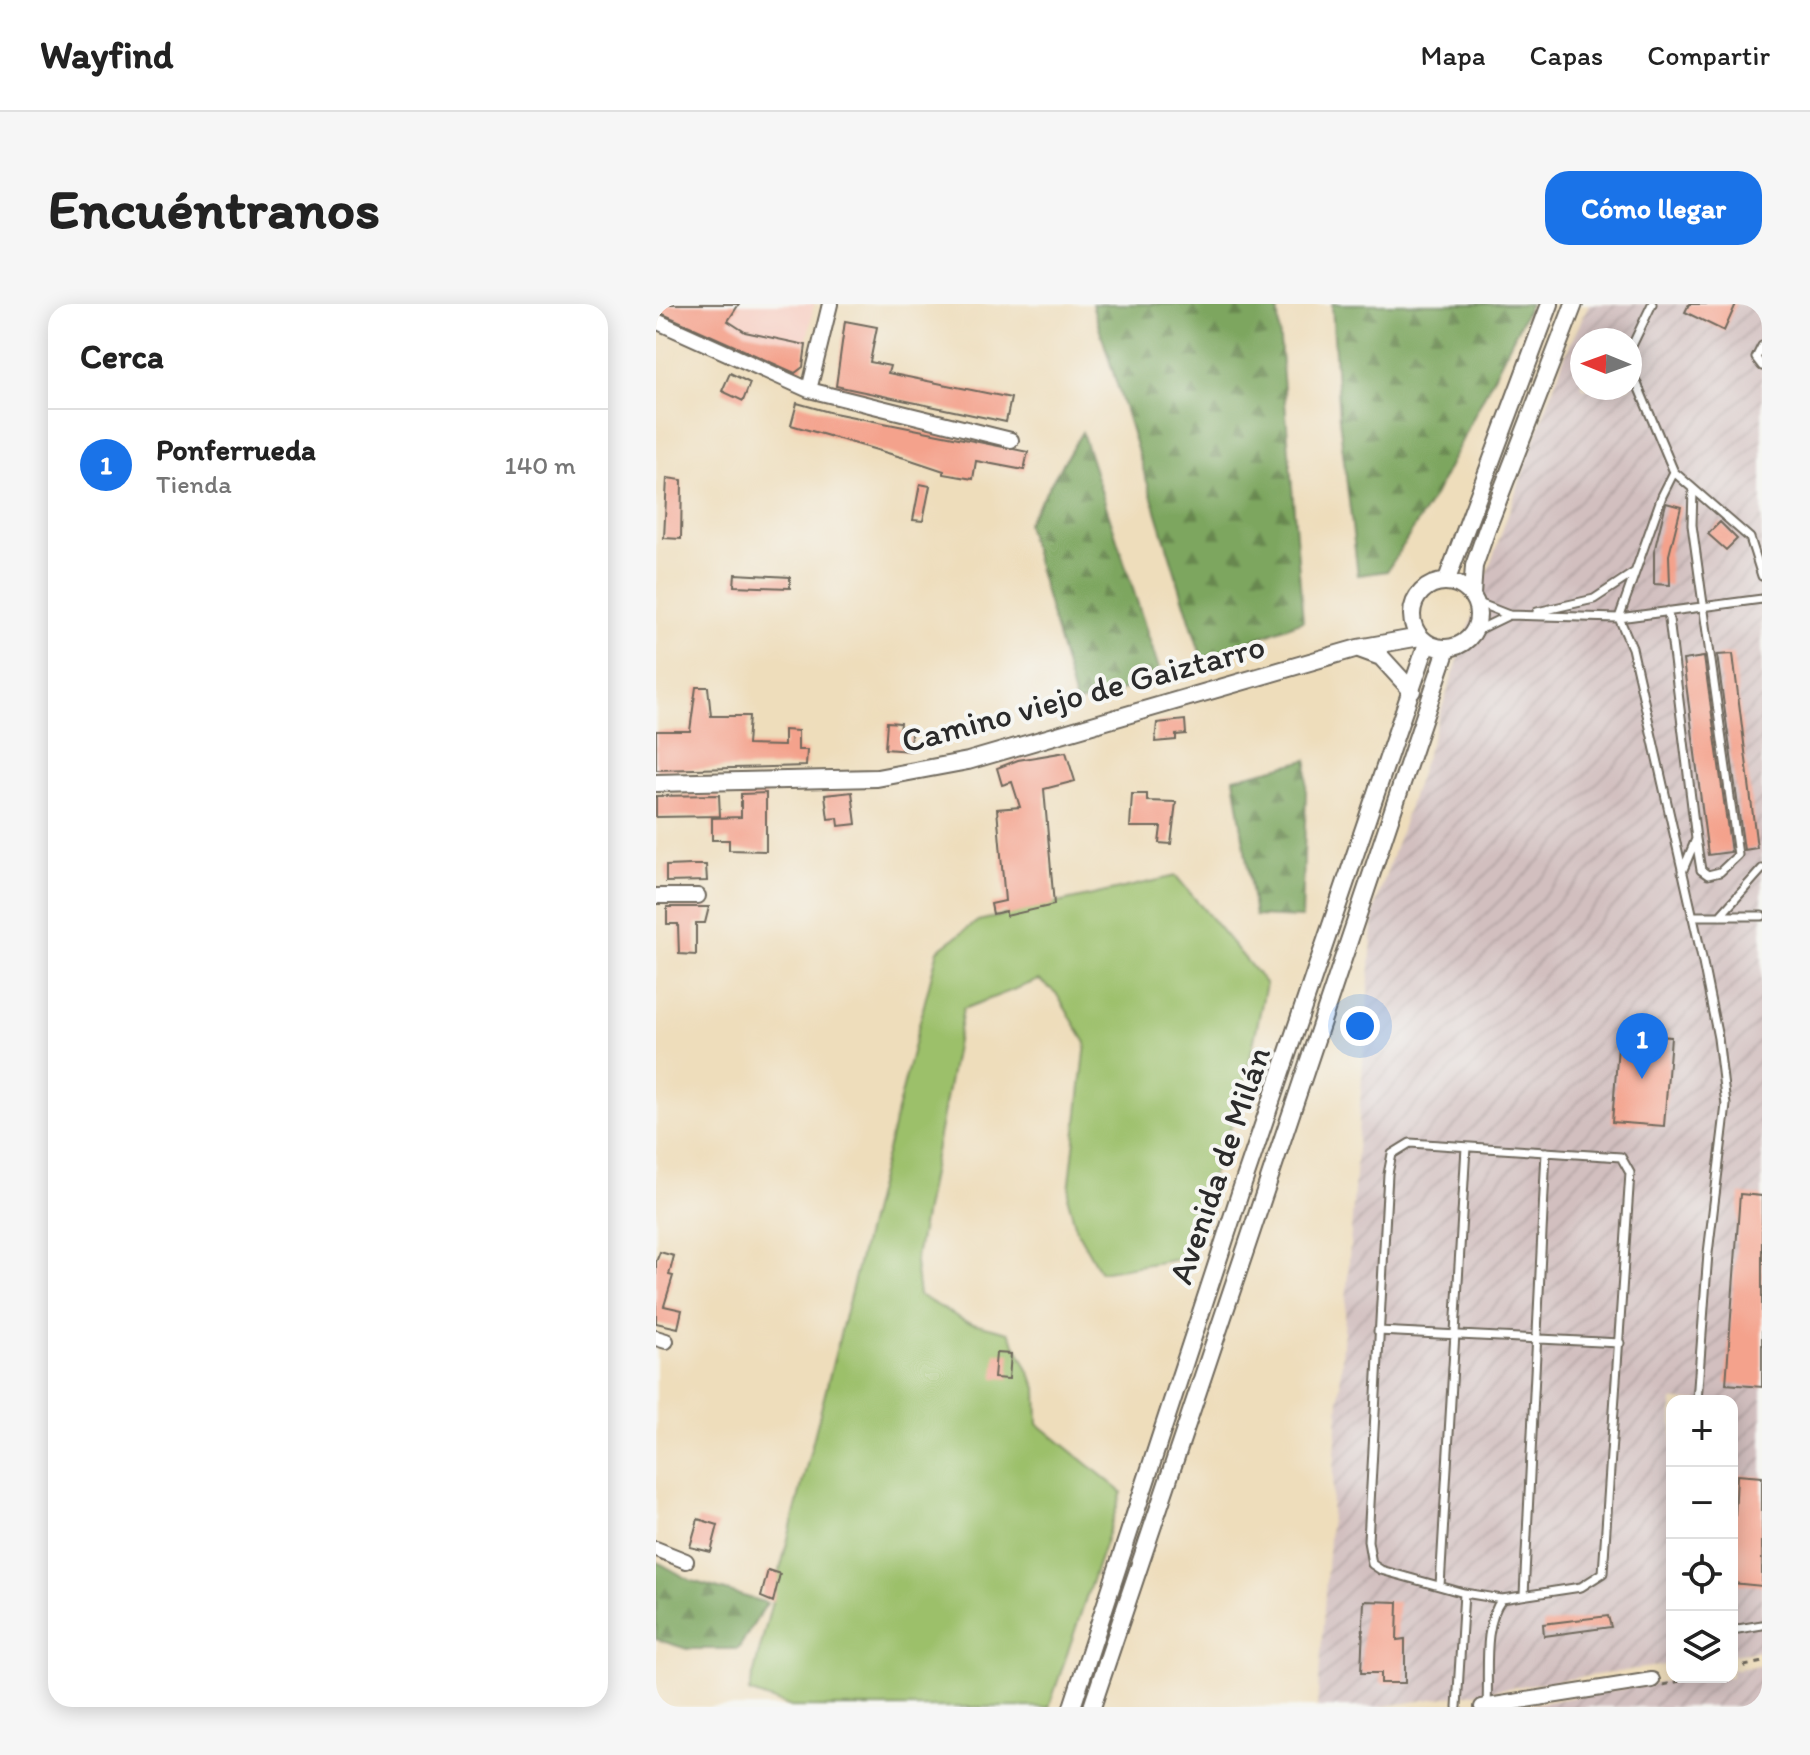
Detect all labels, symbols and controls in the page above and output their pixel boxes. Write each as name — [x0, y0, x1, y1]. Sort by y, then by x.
text: Wayfind — [40, 32, 173, 78]
text: Mapa — [1420, 38, 1486, 72]
text: Capas — [1530, 38, 1603, 72]
text: Compartir — [1647, 38, 1770, 72]
button: Cómo llegar — [1545, 171, 1762, 245]
text: Encuéntranos — [48, 175, 380, 242]
north arrow — [1570, 328, 1642, 400]
text: Cerca — [80, 336, 164, 377]
text: Ponferrueda — [156, 431, 316, 468]
text: 1 — [100, 449, 112, 481]
text: 140 m — [505, 449, 576, 481]
text: Tienda — [156, 468, 232, 500]
street label: Camino viejo de Gaiztarro — [897, 625, 1269, 762]
your location — [1340, 1006, 1380, 1046]
pin: 1 — [1616, 1013, 1668, 1079]
street label: Avenida de Milán — [1160, 1041, 1279, 1289]
map controls — [1666, 1395, 1738, 1683]
button: + — [1666, 1395, 1738, 1467]
button: − — [1666, 1467, 1738, 1539]
button: locate — [1666, 1539, 1738, 1611]
button: layers — [1666, 1611, 1738, 1683]

